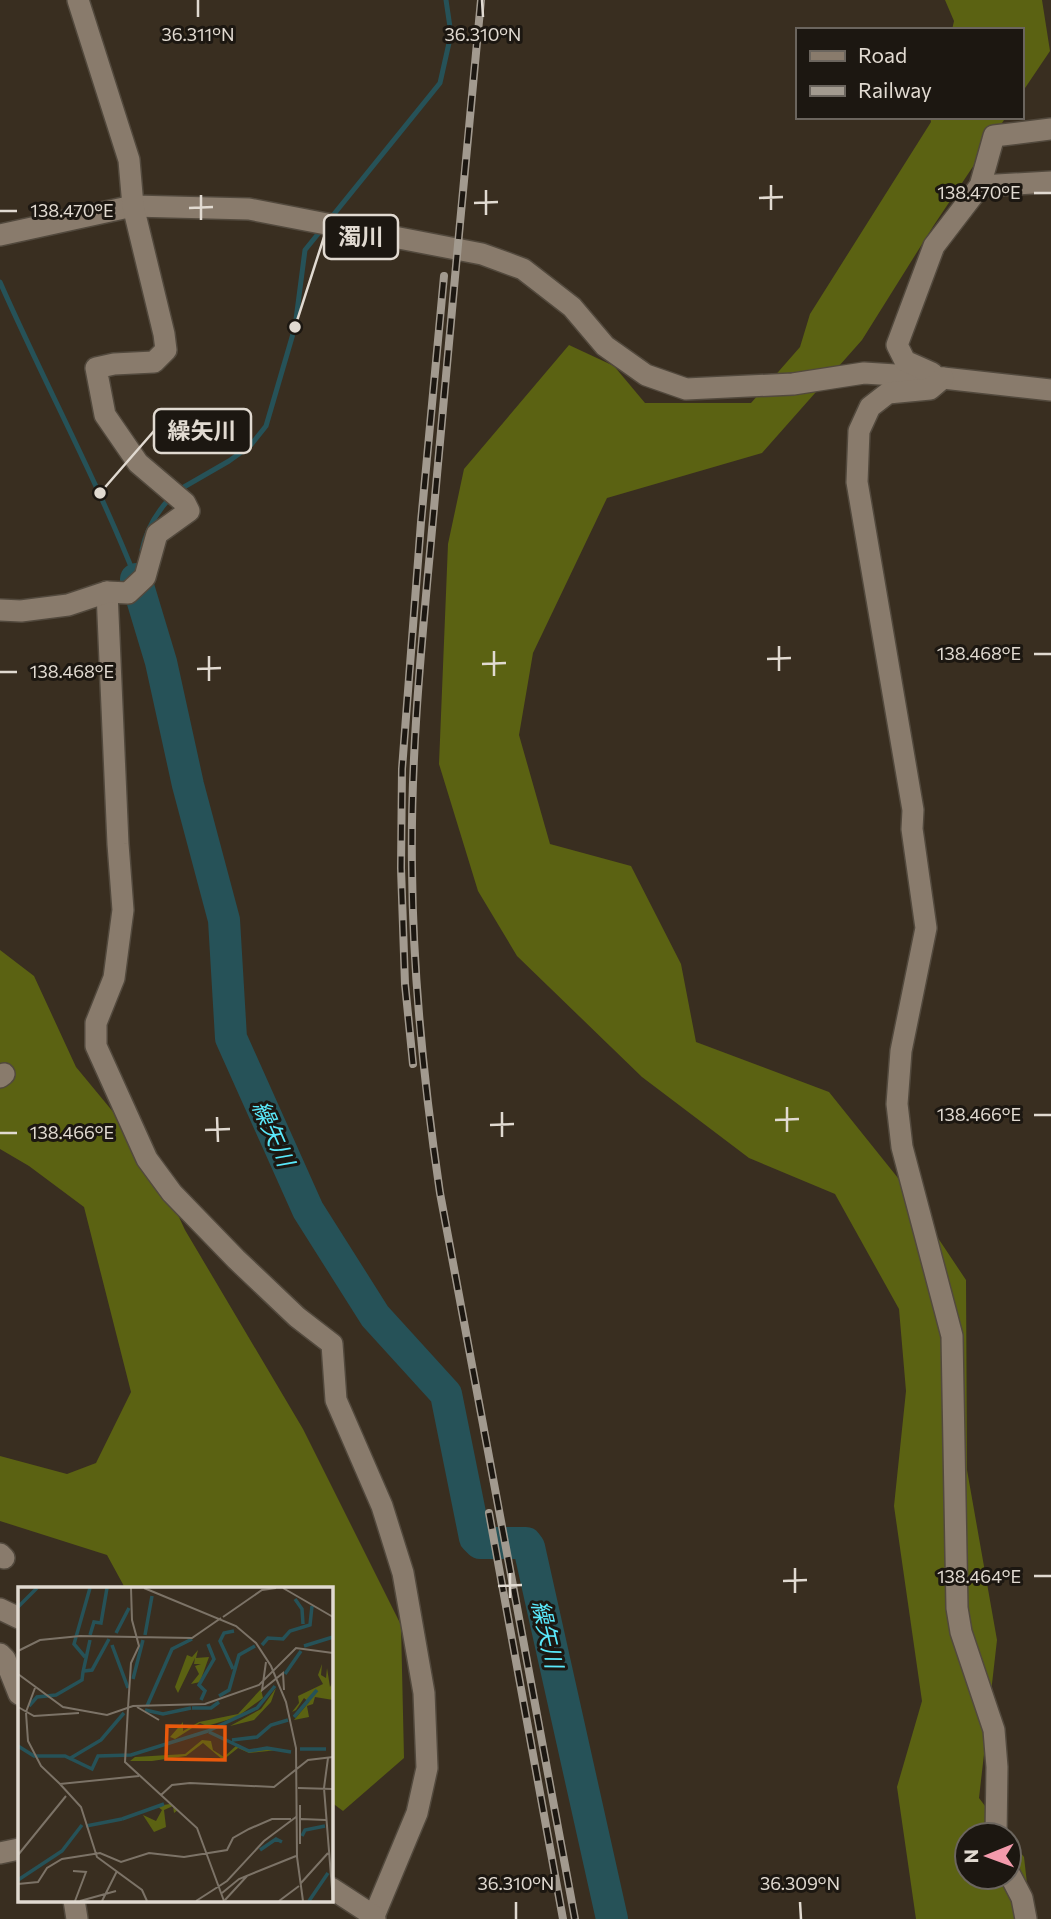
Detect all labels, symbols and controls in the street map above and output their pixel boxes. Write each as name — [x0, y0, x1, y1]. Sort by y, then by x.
text: 36.311°N — [162, 23, 234, 45]
text: 36.310°N — [445, 23, 521, 45]
legend — [796, 28, 1023, 119]
text: Road — [858, 42, 907, 67]
text: Railway — [858, 77, 932, 102]
text: 138.470°E — [937, 181, 1021, 203]
text: 138.470°E — [30, 199, 114, 221]
callout: 濁川 — [324, 215, 398, 259]
text: 濁川 — [338, 222, 384, 250]
callout: 繰矢川 — [154, 409, 251, 453]
text: 繰矢川 — [168, 416, 237, 444]
text: 138.468°E — [937, 642, 1021, 664]
text: 138.468°E — [30, 660, 114, 682]
water label: 繰矢川 — [247, 1096, 302, 1173]
text: 138.466°E — [937, 1103, 1021, 1125]
text: 138.466°E — [30, 1121, 114, 1143]
text: 138.464°E — [937, 1565, 1021, 1587]
inset map — [18, 1587, 332, 1902]
water label: 繰矢川 — [527, 1597, 570, 1674]
north arrow — [953, 1821, 1023, 1891]
text: N — [959, 1849, 982, 1864]
text: 36.310°N — [478, 1872, 554, 1894]
text: 36.309°N — [760, 1872, 840, 1894]

